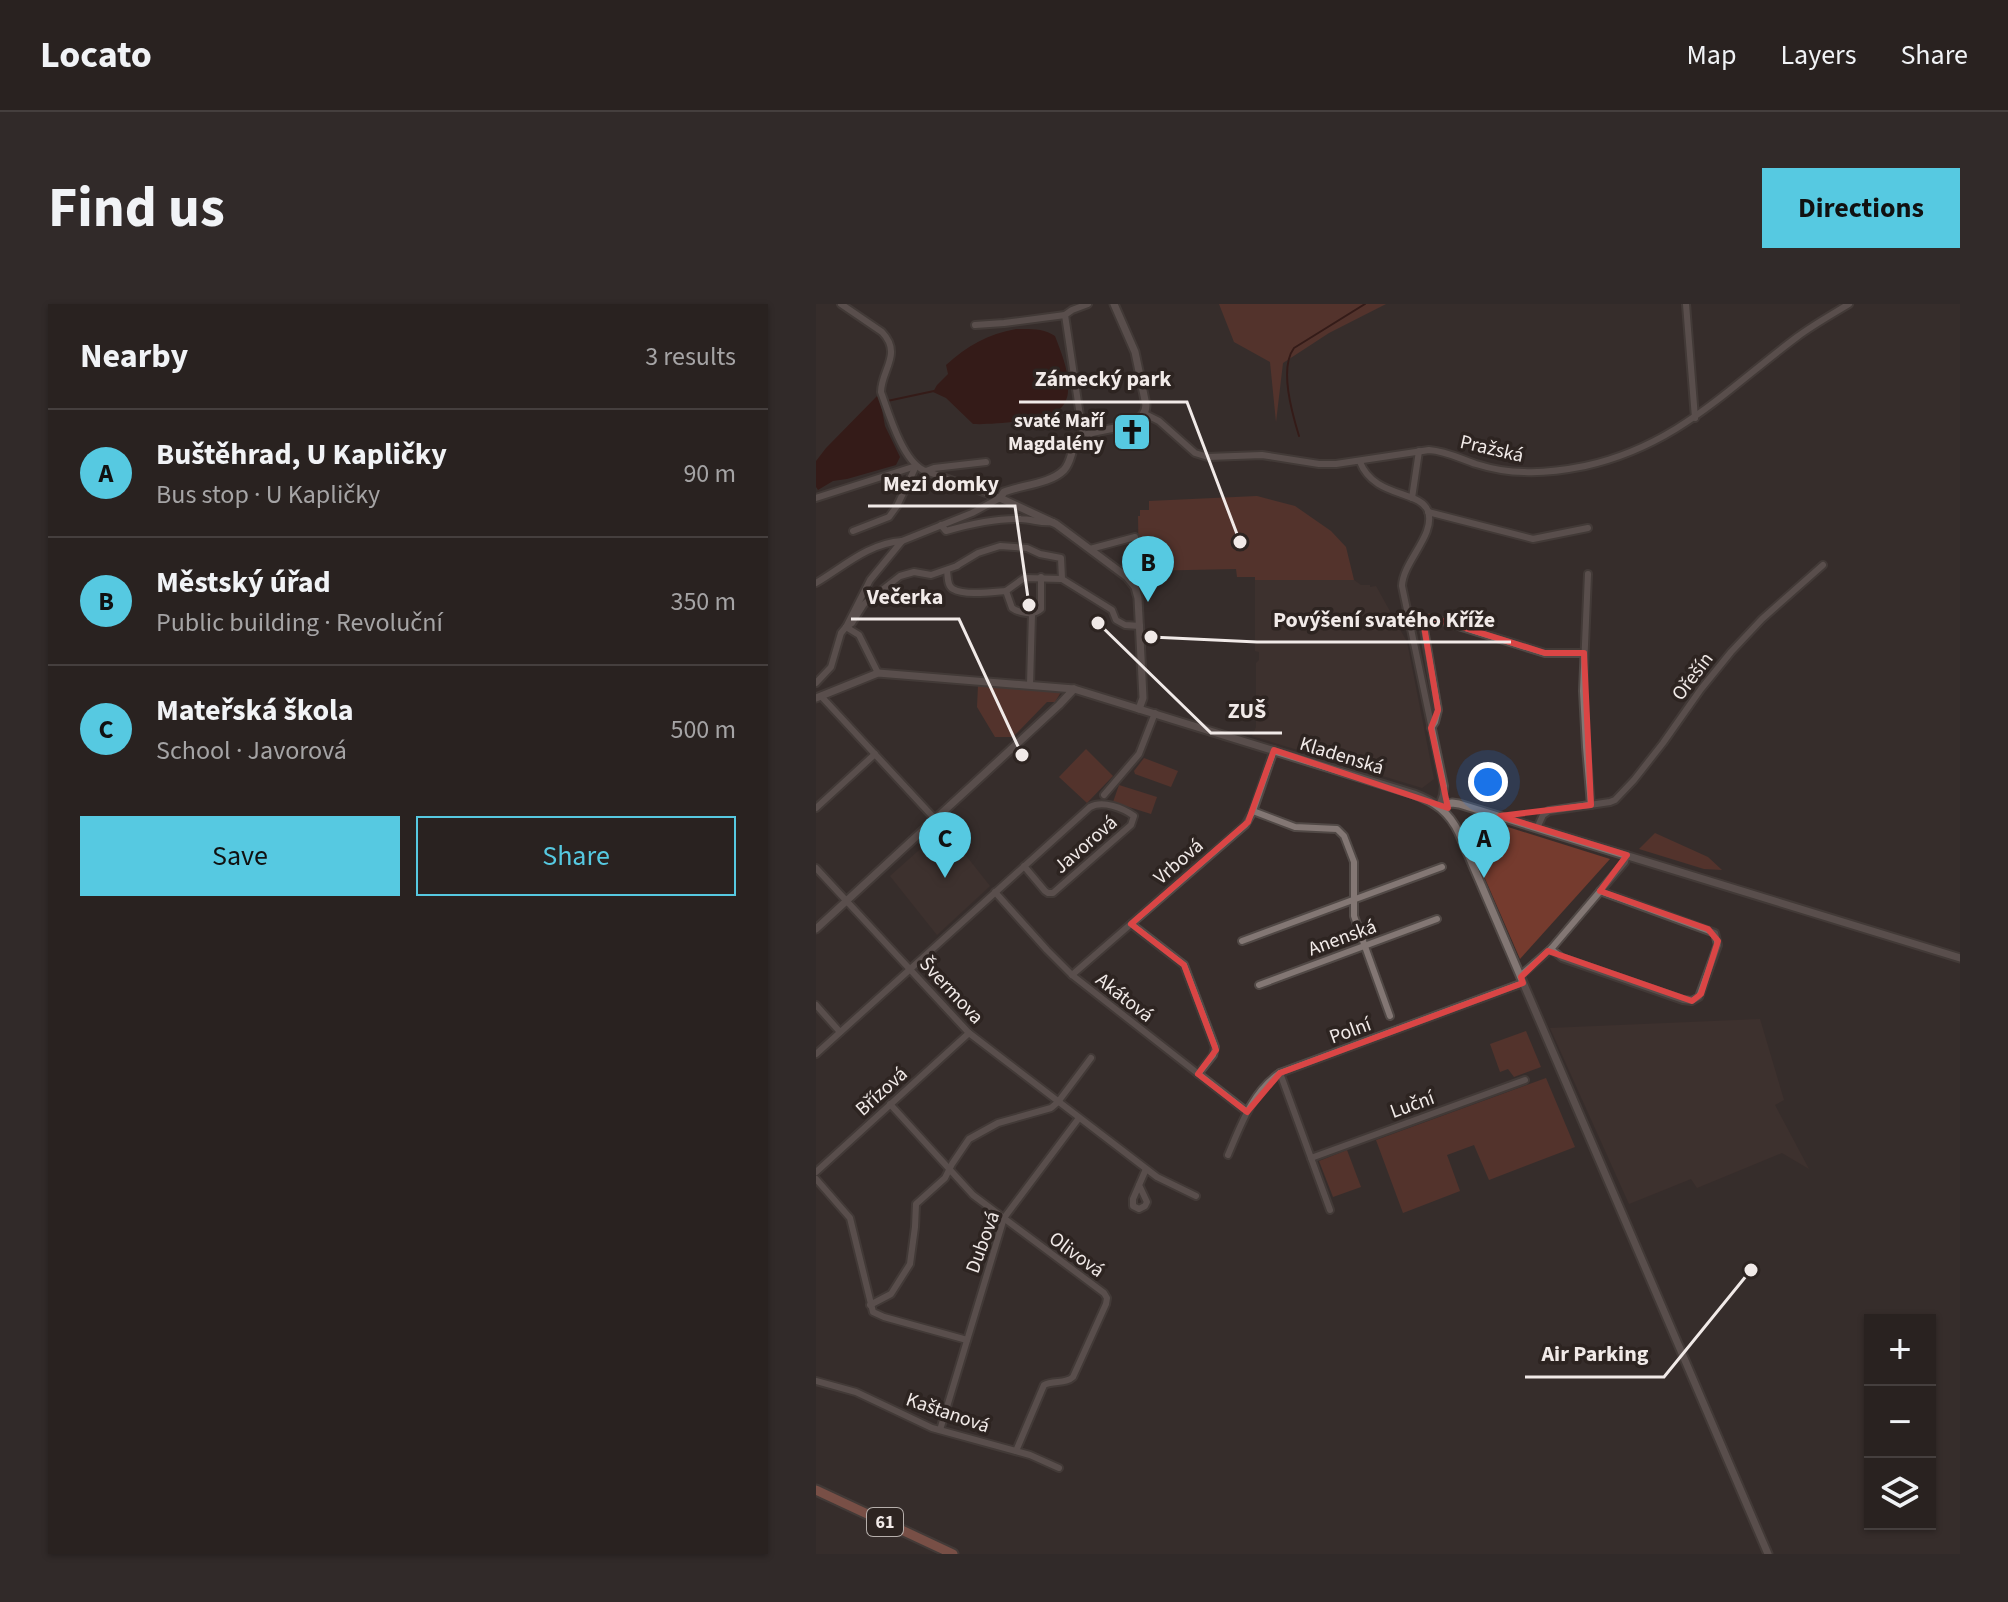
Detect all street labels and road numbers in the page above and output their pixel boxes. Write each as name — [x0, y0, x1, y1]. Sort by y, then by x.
street label: Pražská — [1457, 428, 1526, 470]
street label: Ořešín — [1665, 647, 1720, 707]
street label: Kladenská — [1296, 730, 1387, 782]
street label: Javorová — [1048, 809, 1124, 880]
street label: Vrbová — [1148, 832, 1210, 891]
street label: Anenská — [1304, 913, 1380, 963]
street label: Švermova — [913, 951, 990, 1031]
street label: Akátová — [1090, 966, 1159, 1029]
street label: Polní — [1326, 1010, 1376, 1051]
street label: Břízová — [849, 1061, 914, 1123]
street label: Luční — [1386, 1084, 1439, 1126]
street label: Dubová — [959, 1207, 1007, 1277]
street label: Olivová — [1043, 1225, 1110, 1284]
street label: Kaštanová — [902, 1386, 993, 1440]
road number: 61 — [867, 1508, 903, 1536]

